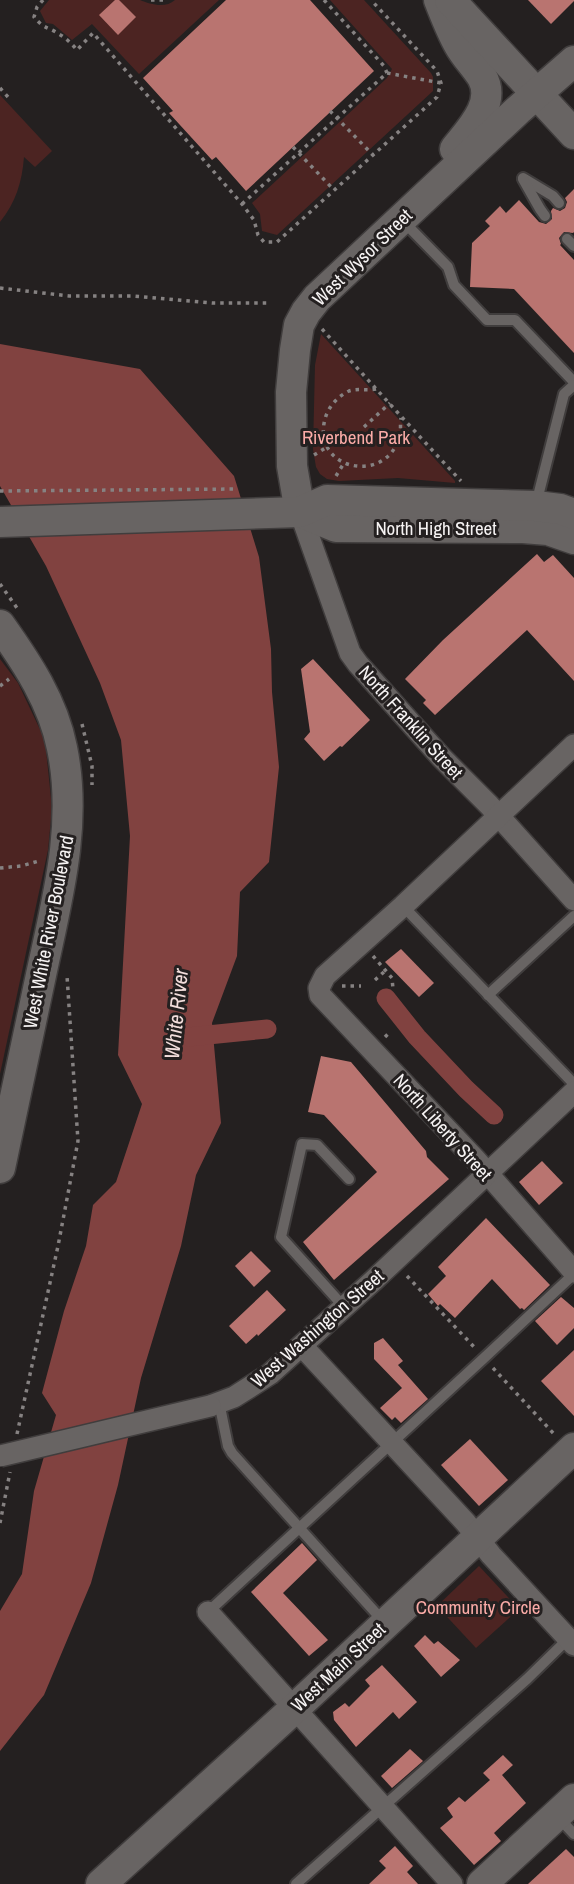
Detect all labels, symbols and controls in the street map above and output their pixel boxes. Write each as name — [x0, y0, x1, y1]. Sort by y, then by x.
street label: West Wysor Street — [306, 202, 418, 311]
park label: Riverbend Park — [302, 424, 410, 450]
street label: North High Street — [375, 515, 497, 541]
street label: North Franklin Street — [353, 660, 469, 785]
street label: West White River Boulevard — [17, 833, 79, 1031]
water label: White River — [157, 966, 195, 1061]
street label: North Liberty Street — [388, 1068, 499, 1187]
street label: West Washington Street — [245, 1263, 389, 1393]
park label: Community Circle — [416, 1594, 540, 1620]
street label: West Main Street — [285, 1616, 391, 1717]

